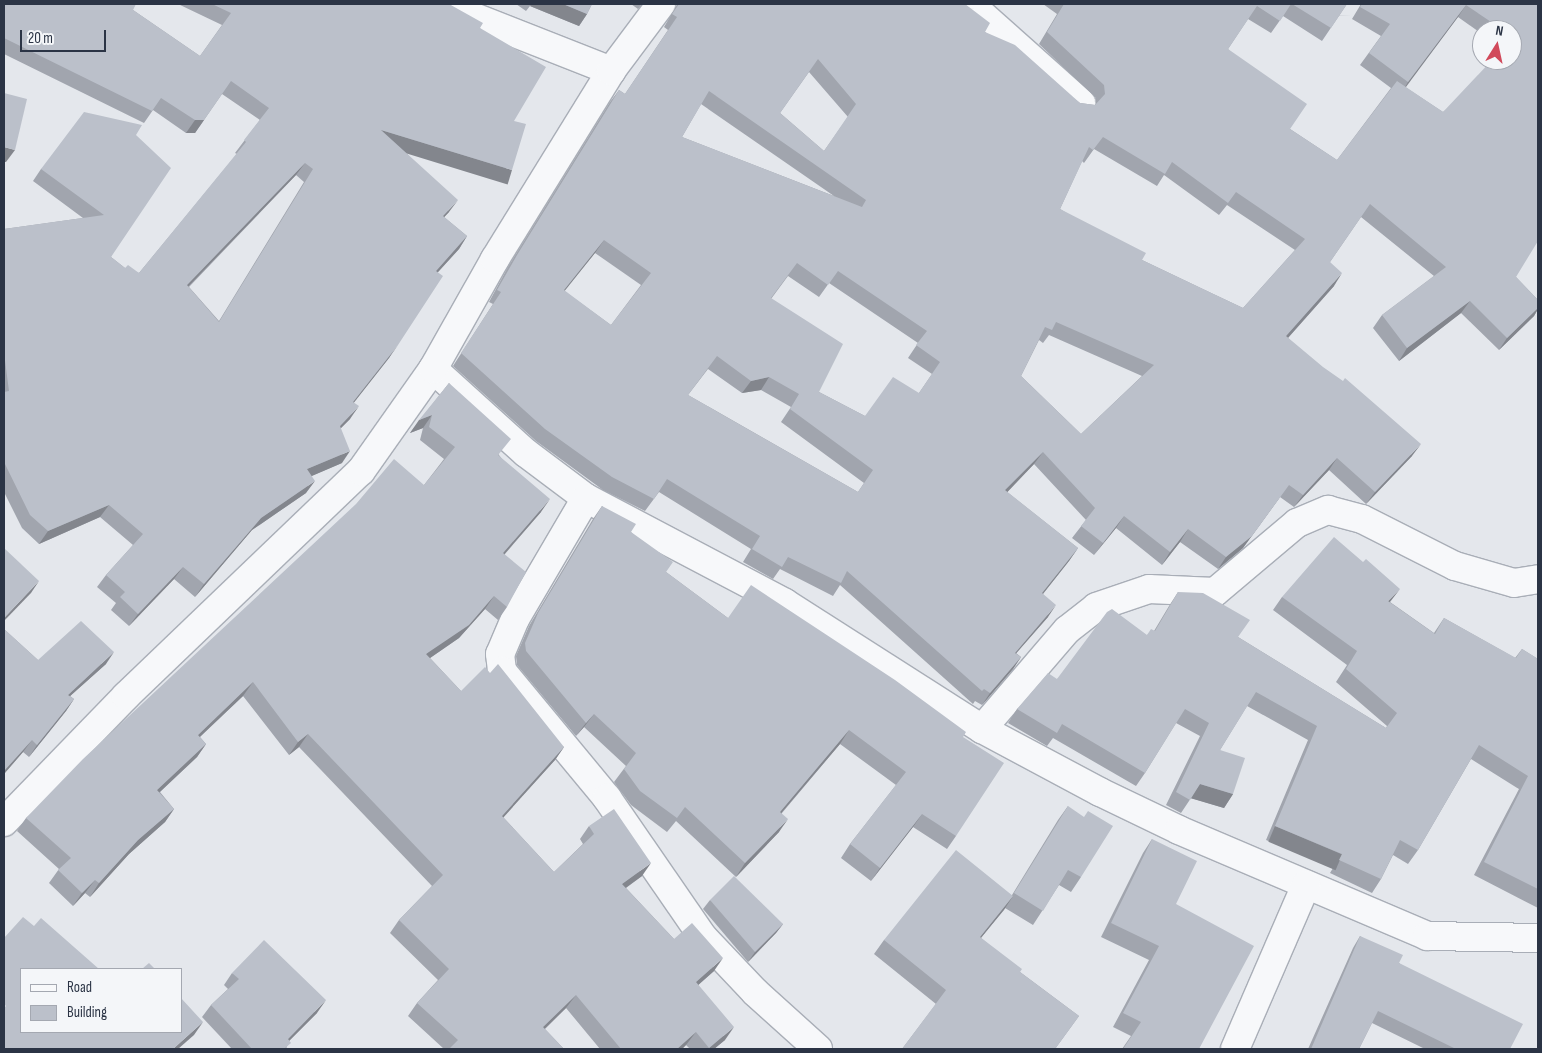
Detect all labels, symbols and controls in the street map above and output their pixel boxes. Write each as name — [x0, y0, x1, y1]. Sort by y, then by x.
scale bar — [22, 20, 109, 52]
north arrow — [1472, 20, 1522, 70]
text: N — [1494, 22, 1505, 40]
text: 20 m — [28, 29, 53, 48]
legend — [20, 968, 182, 1033]
text: Road — [67, 978, 92, 997]
text: Building — [67, 1003, 107, 1022]

